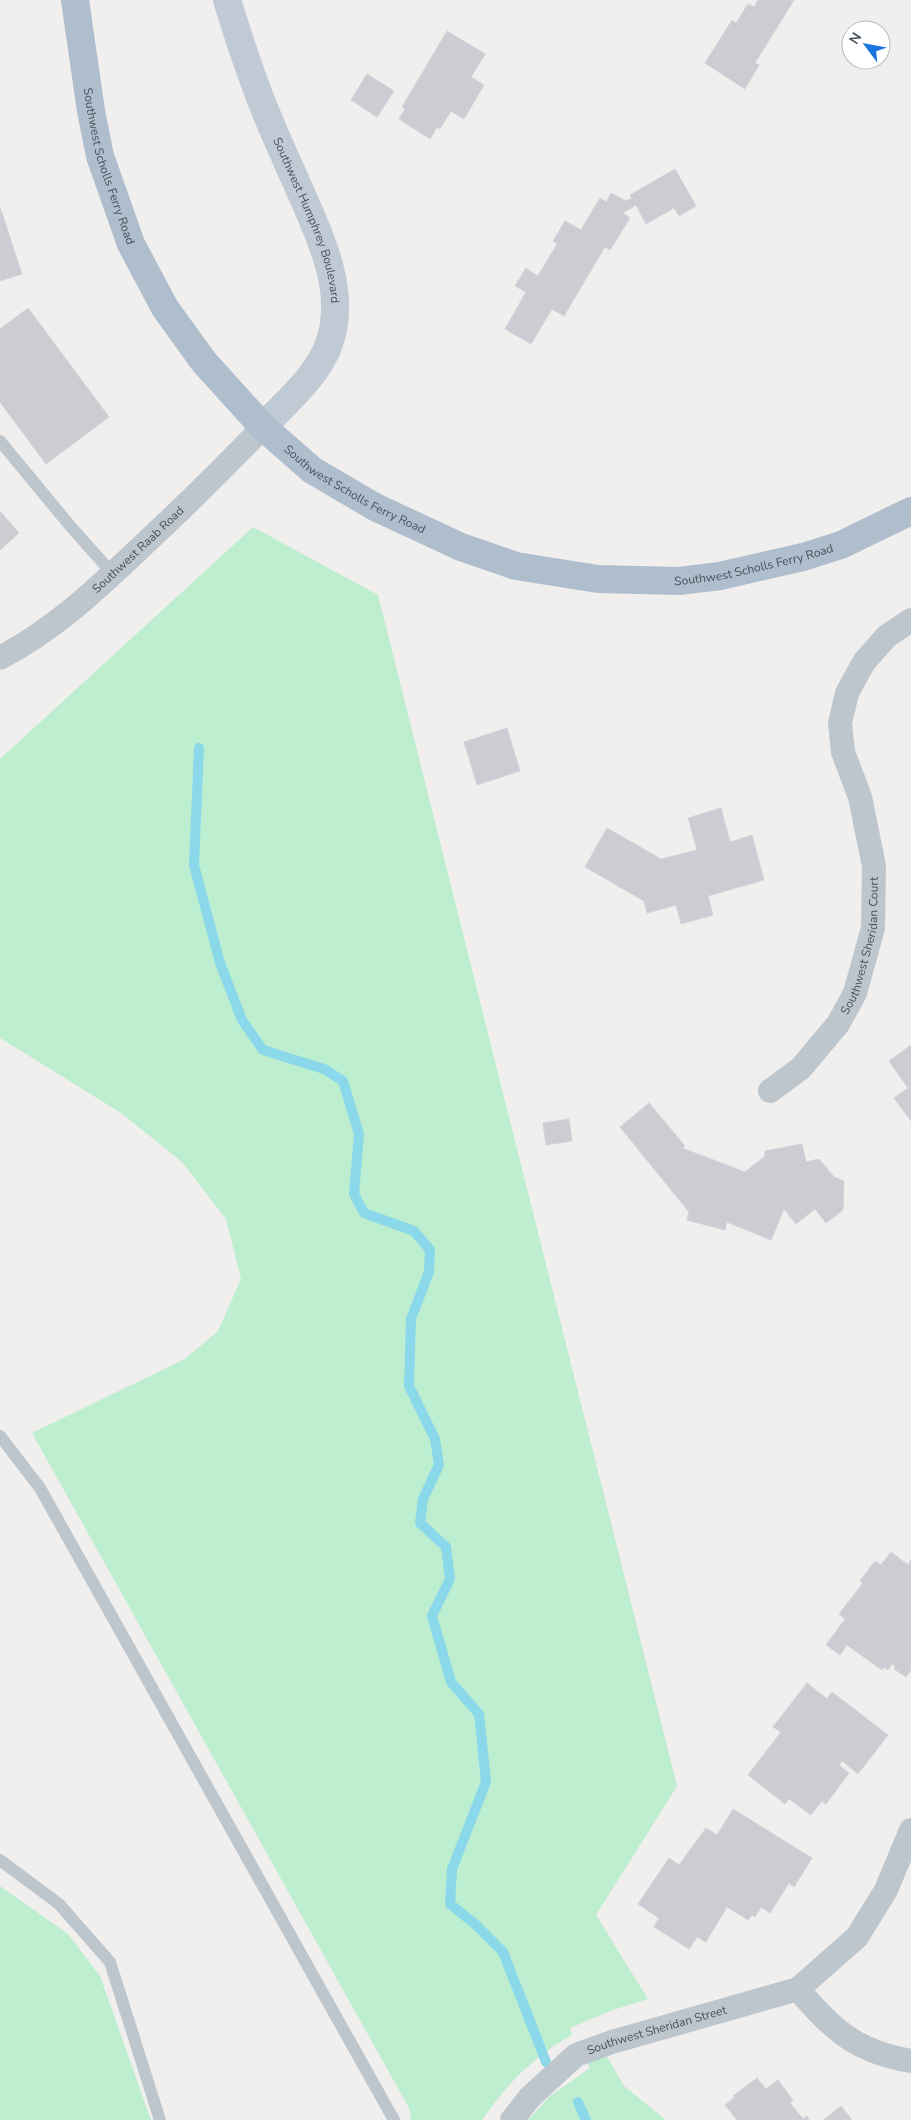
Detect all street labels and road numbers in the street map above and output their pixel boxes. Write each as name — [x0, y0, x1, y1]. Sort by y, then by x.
street label: Southwest Scholls Ferry Road — [80, 87, 139, 247]
street label: Southwest Humphrey Boulevard — [269, 135, 343, 304]
street label: Southwest Scholls Ferry Road — [281, 441, 428, 537]
street label: Southwest Raab Road — [89, 503, 187, 597]
street label: Southwest Scholls Ferry Road — [674, 540, 835, 589]
street label: Southwest Sheridan Court — [837, 876, 882, 1017]
street label: Southwest Sheridan Street — [585, 2002, 729, 2058]

